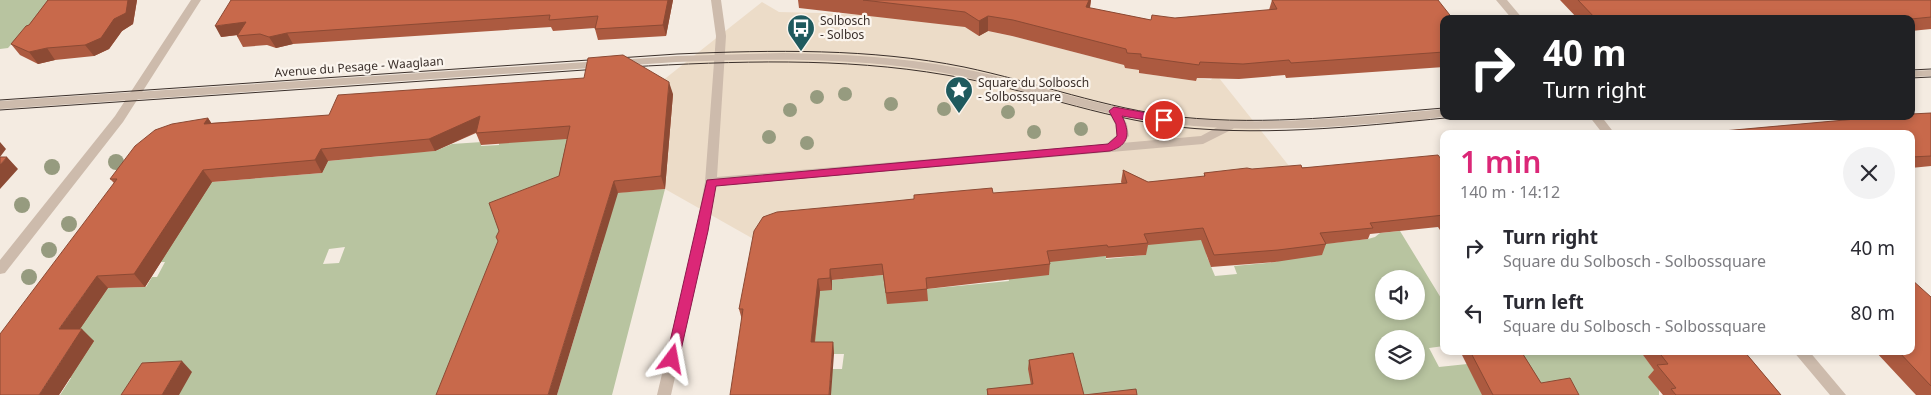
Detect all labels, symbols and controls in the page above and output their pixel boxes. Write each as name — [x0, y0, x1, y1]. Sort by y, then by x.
place label: Solbosch - Solbos — [820, 12, 871, 43]
bus stop icon: Solbosch - Solbos — [786, 13, 816, 52]
text: 40 m — [1543, 29, 1626, 76]
icon: right — [1460, 35, 1525, 100]
street label: Avenue du Pesage - Waaglaan — [274, 52, 444, 81]
place label: Square du Solbosch - Solbossquare — [978, 74, 1089, 105]
text: Turn right — [1543, 74, 1646, 104]
place icon: Square du Solbosch - Solbossquare — [944, 75, 974, 114]
pin — [1143, 99, 1185, 141]
icon: arrive — [1150, 106, 1178, 134]
text: 1 min — [1460, 141, 1541, 182]
button: close — [1843, 147, 1895, 199]
text: 140 m · 14:12 — [1460, 181, 1560, 203]
text: Turn right — [1503, 224, 1598, 250]
icon: right — [1460, 234, 1488, 262]
text: 40 m — [1851, 235, 1895, 261]
text: Square du Solbosch - Solbossquare — [1503, 250, 1766, 272]
map controls — [1375, 270, 1425, 380]
button: sound — [1375, 270, 1425, 320]
text: Turn left — [1503, 289, 1584, 315]
icon: left — [1460, 299, 1488, 327]
text: 80 m — [1851, 300, 1895, 326]
text: Square du Solbosch - Solbossquare — [1503, 315, 1766, 337]
button: layers — [1375, 330, 1425, 380]
position arrow — [645, 332, 697, 384]

